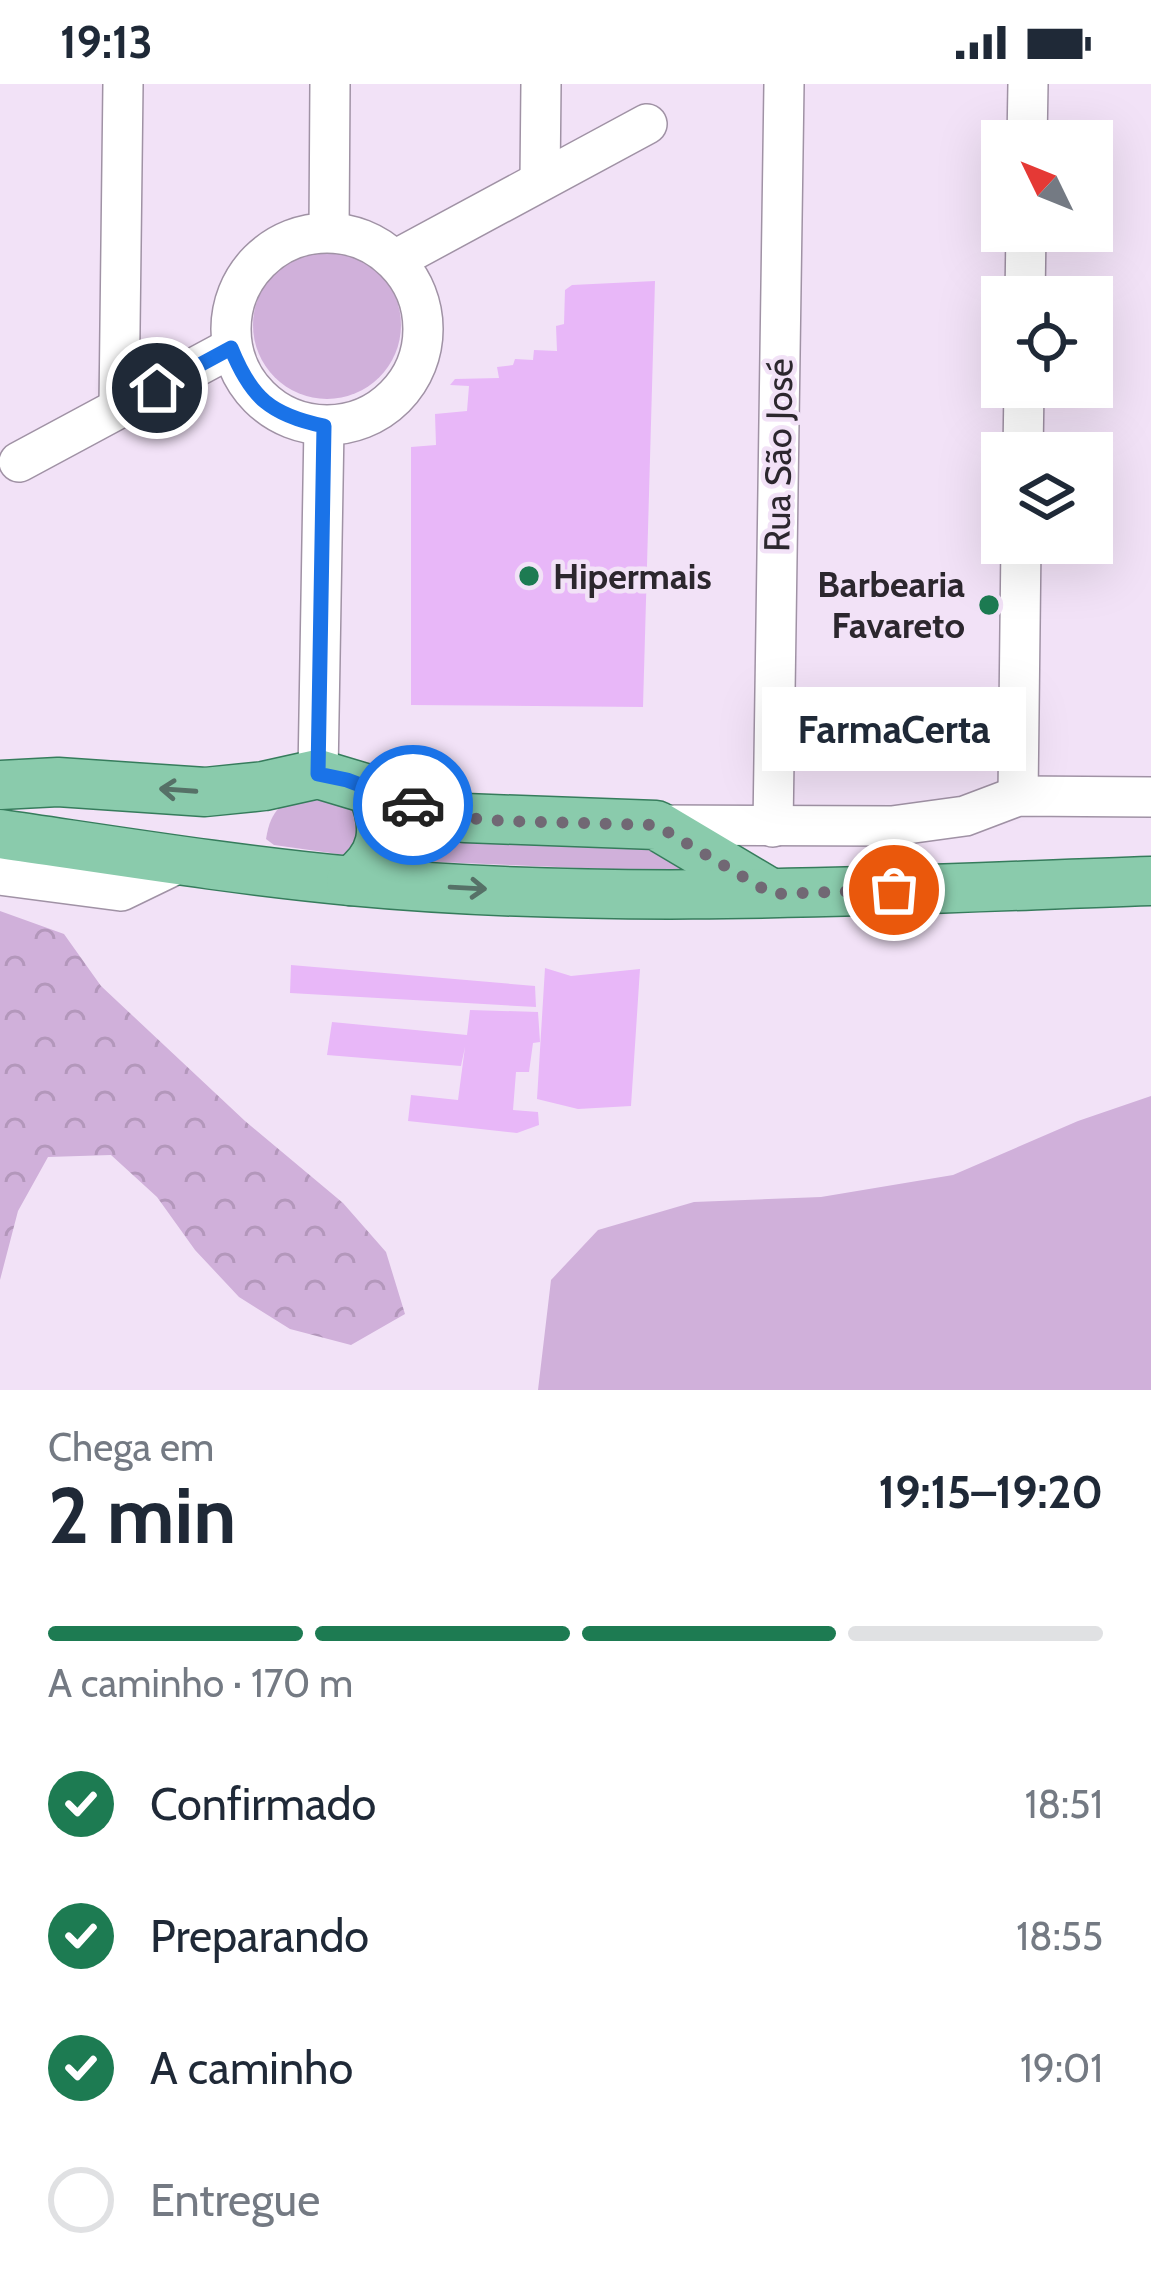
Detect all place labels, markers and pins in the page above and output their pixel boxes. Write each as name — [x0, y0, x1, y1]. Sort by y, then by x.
pin — [106, 337, 208, 439]
place label: Hipermais — [553, 554, 712, 598]
place label: Barbearia Favareto — [817, 562, 965, 647]
marker: Hipermais — [516, 563, 542, 589]
marker: Barbearia Favareto — [976, 592, 1002, 618]
callout: FarmaCerta — [762, 686, 1026, 770]
pin — [843, 839, 945, 941]

